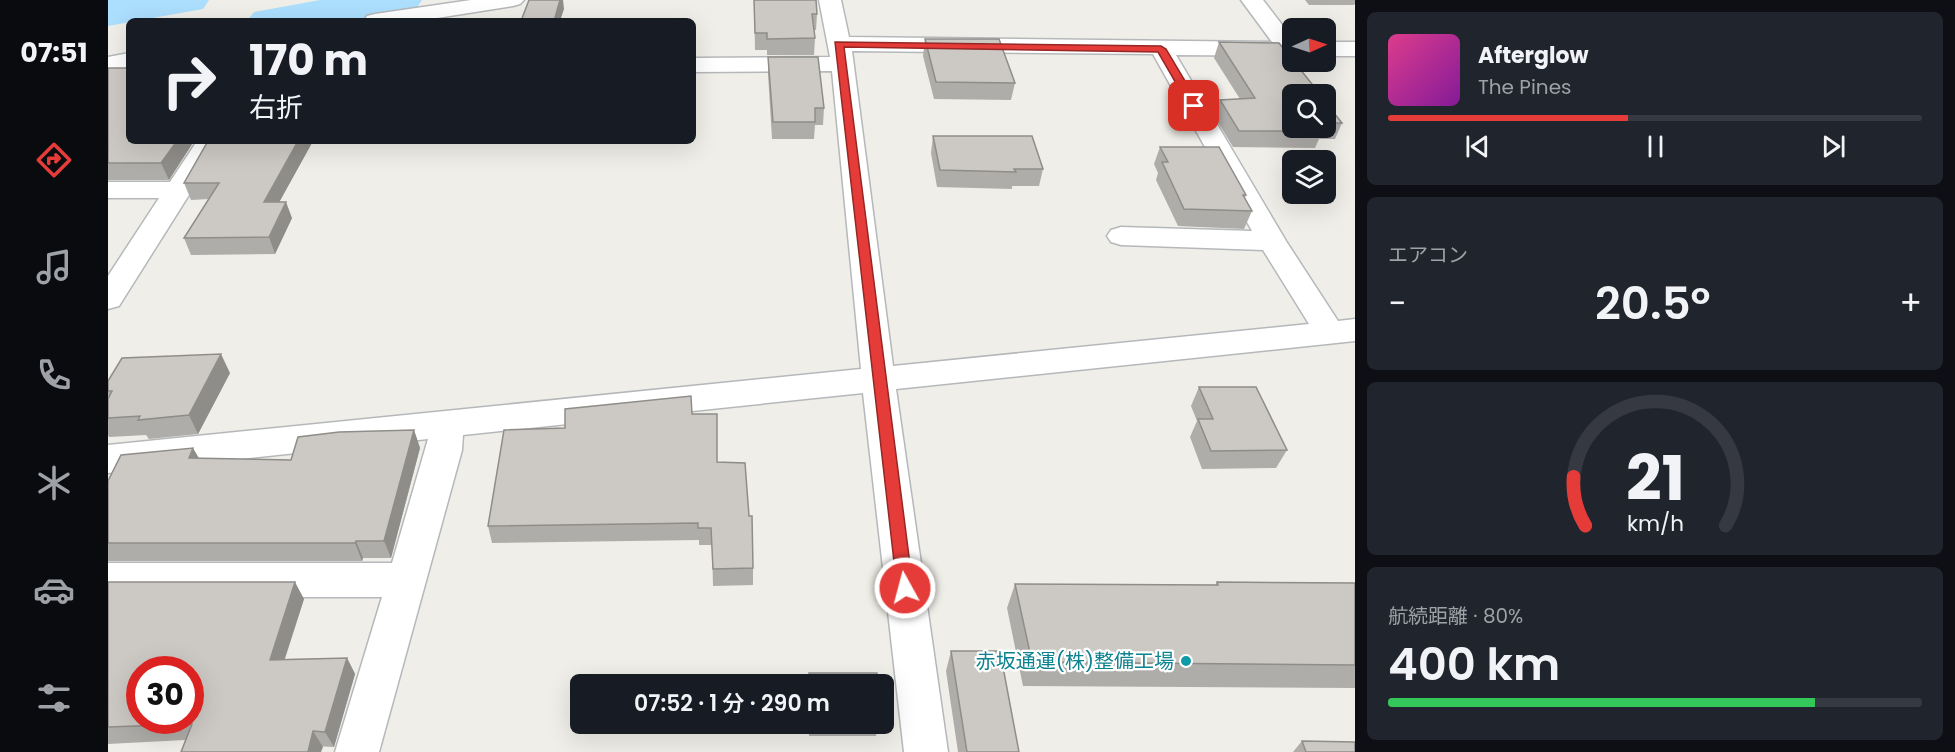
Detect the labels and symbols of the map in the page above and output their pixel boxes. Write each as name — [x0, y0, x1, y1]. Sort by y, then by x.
north arrow — [1282, 18, 1336, 72]
pin — [1168, 80, 1219, 131]
position arrow — [873, 556, 937, 620]
place label: 赤坂通運(株)整備工場 — [976, 647, 1174, 675]
marker: 赤坂通運(株)整備工場 — [1179, 654, 1193, 668]
speed limit sign: 30 — [126, 656, 204, 734]

